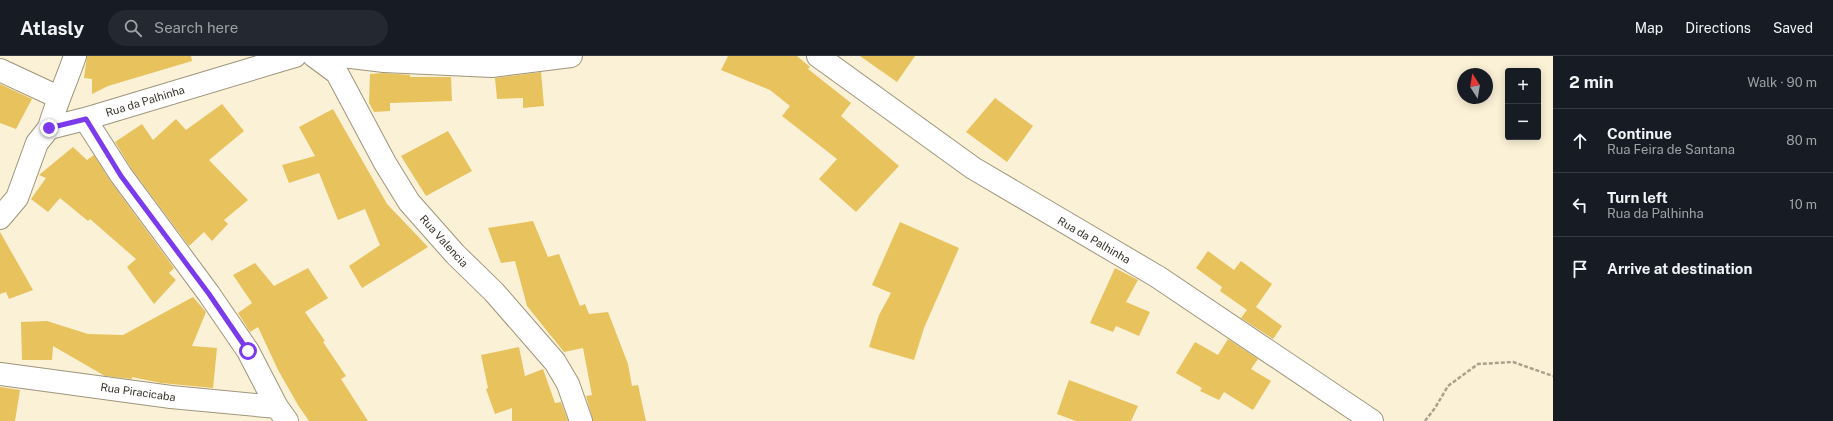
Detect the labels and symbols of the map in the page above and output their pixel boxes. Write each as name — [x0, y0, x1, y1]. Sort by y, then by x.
north arrow — [1457, 68, 1493, 104]
street label: Rua da Palhinha — [104, 83, 186, 119]
route end — [40, 119, 58, 137]
street label: Rua Valencia — [418, 213, 470, 269]
street label: Rua da Palhinha — [1056, 214, 1132, 266]
route start — [239, 342, 257, 360]
street label: Rua Piracicaba — [100, 381, 176, 403]

